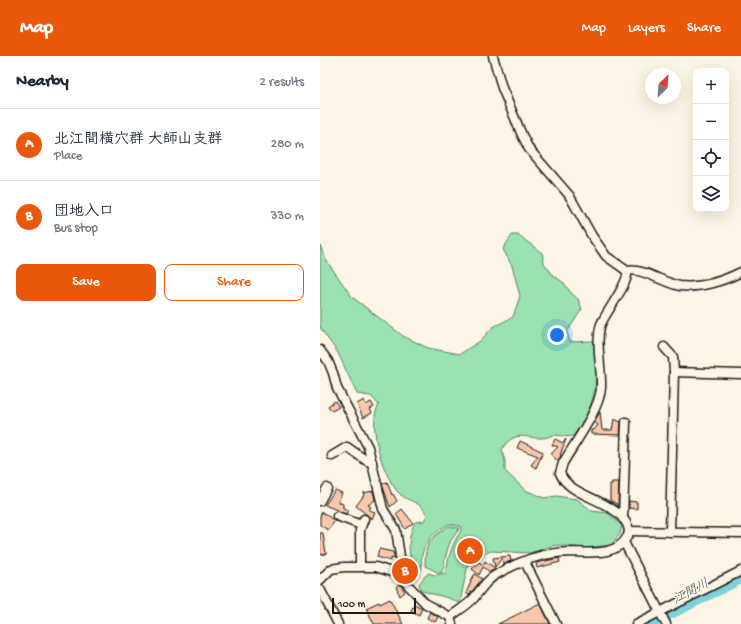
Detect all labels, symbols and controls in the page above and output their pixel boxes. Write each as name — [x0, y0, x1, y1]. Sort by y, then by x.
text: Map — [20, 17, 53, 40]
text: Map — [582, 20, 606, 37]
text: Layers — [628, 20, 665, 37]
text: Share — [687, 20, 721, 37]
north arrow — [645, 68, 681, 104]
map controls — [693, 68, 729, 212]
button: + — [693, 68, 729, 104]
text: Nearby — [16, 72, 69, 92]
text: 2 results — [259, 75, 304, 90]
button: − — [693, 104, 729, 140]
text: 北江間横穴群 大師山支群 — [54, 131, 223, 149]
text: A — [25, 137, 33, 152]
text: 280 m — [271, 137, 304, 152]
button: locate — [693, 140, 729, 176]
text: Place — [54, 149, 82, 164]
button: layers — [693, 176, 729, 212]
text: 団地入口 — [54, 203, 114, 221]
text: B — [26, 209, 32, 224]
text: 330 m — [271, 209, 304, 224]
text: Bus stop — [54, 221, 98, 236]
button: Save — [16, 264, 156, 301]
button: Share — [164, 264, 304, 301]
your location — [547, 325, 567, 345]
pin: A — [457, 536, 483, 566]
pin: B — [392, 556, 418, 586]
water label: 江間川 — [670, 577, 712, 608]
scale bar — [332, 596, 416, 615]
text: 100 m — [338, 599, 365, 611]

